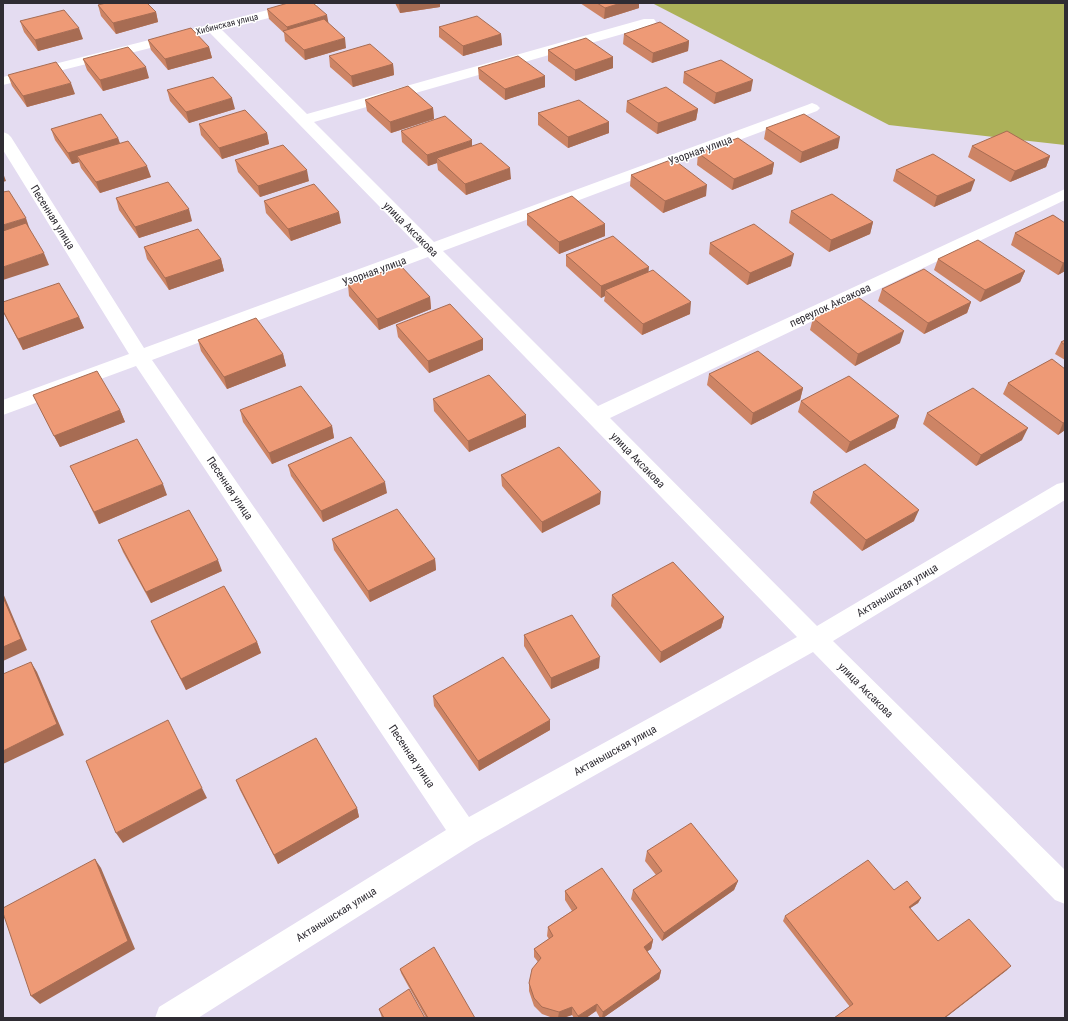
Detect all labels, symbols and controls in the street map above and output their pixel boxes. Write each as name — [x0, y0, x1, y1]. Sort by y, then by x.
street label: Хибинская улица — [195, 11, 259, 37]
street label: Узорная улица — [666, 133, 734, 168]
street label: Песенная улица — [28, 183, 77, 252]
street label: улица Аксакова — [380, 199, 441, 260]
street label: Узорная улица — [340, 254, 408, 289]
street label: переулок Аксакова — [788, 281, 873, 330]
street label: улица Аксакова — [608, 430, 668, 491]
street label: Песенная улица — [204, 454, 255, 522]
street label: Актанышская улица — [854, 561, 940, 620]
street label: улица Аксакова — [835, 660, 896, 721]
street label: Песенная улица — [386, 722, 437, 790]
street label: Актанышская улица — [572, 722, 659, 779]
street label: Актанышская улица — [294, 884, 379, 944]

